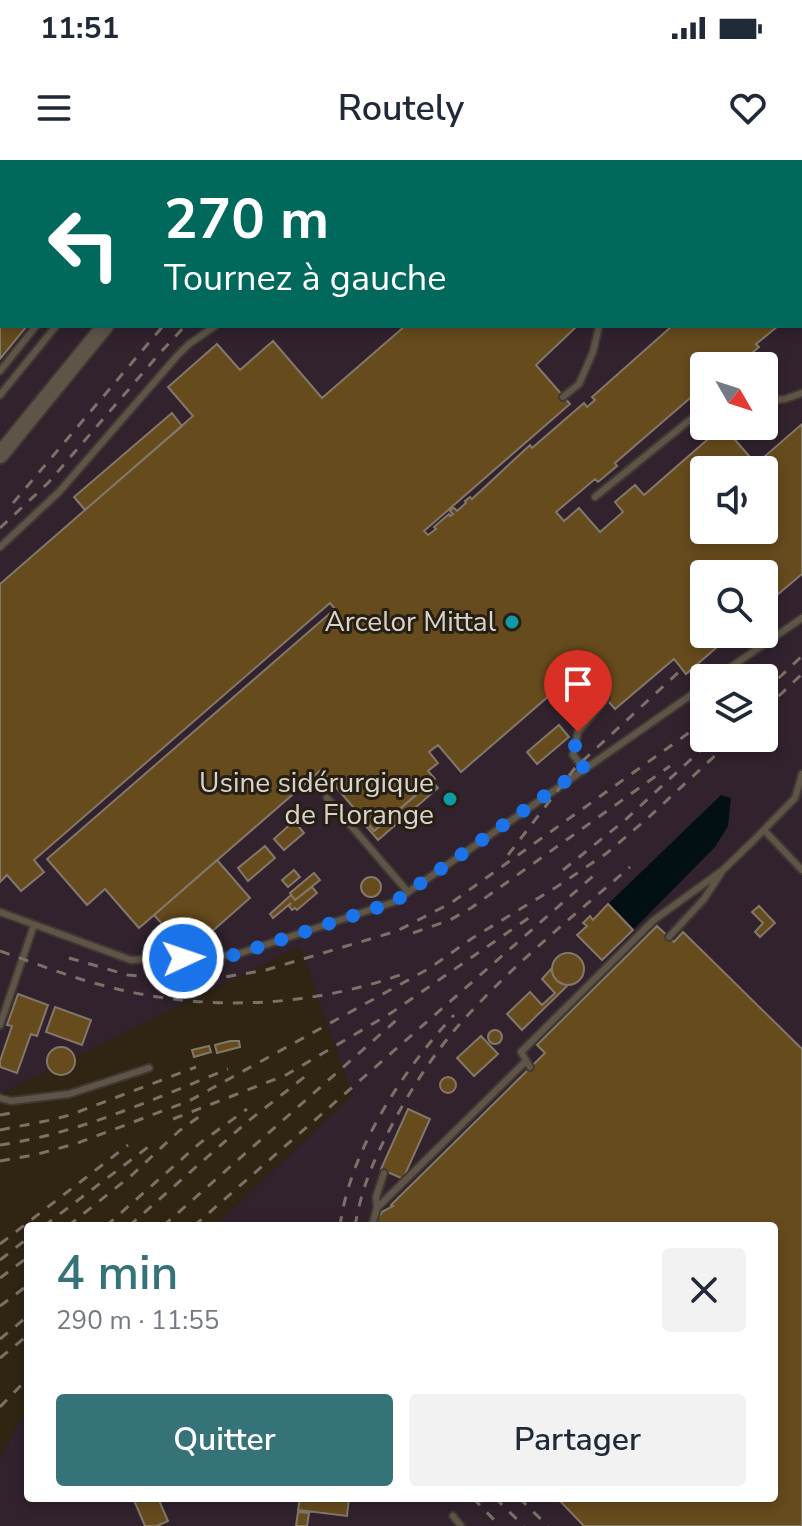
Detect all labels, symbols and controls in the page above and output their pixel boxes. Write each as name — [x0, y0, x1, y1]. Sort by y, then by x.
text: 11:51 — [40, 8, 119, 49]
text: Routely — [338, 84, 464, 133]
icon: menu — [32, 86, 76, 130]
icon: heart — [726, 86, 770, 130]
text: 270 m — [164, 181, 329, 258]
icon: left — [32, 192, 136, 296]
text: Tournez à gauche — [164, 254, 446, 303]
north arrow — [690, 352, 778, 440]
map controls — [690, 352, 778, 752]
button: sound — [690, 456, 778, 544]
button: search — [690, 560, 778, 648]
place label: Arcelor Mittal — [324, 603, 497, 641]
marker: Arcelor Mittal — [503, 613, 521, 631]
pin — [544, 650, 612, 732]
icon: arrive — [556, 662, 600, 706]
button: layers — [690, 664, 778, 752]
place label: Usine sidérurgique de Florange — [199, 764, 434, 834]
marker: Usine sidérurgique de Florange — [441, 790, 459, 808]
position arrow — [141, 916, 225, 1000]
text: 4 min — [56, 1240, 178, 1306]
button: close — [662, 1248, 746, 1332]
text: 290 m · 11:55 — [56, 1303, 219, 1338]
button: Quitter — [56, 1394, 393, 1486]
button: Partager — [409, 1394, 746, 1486]

